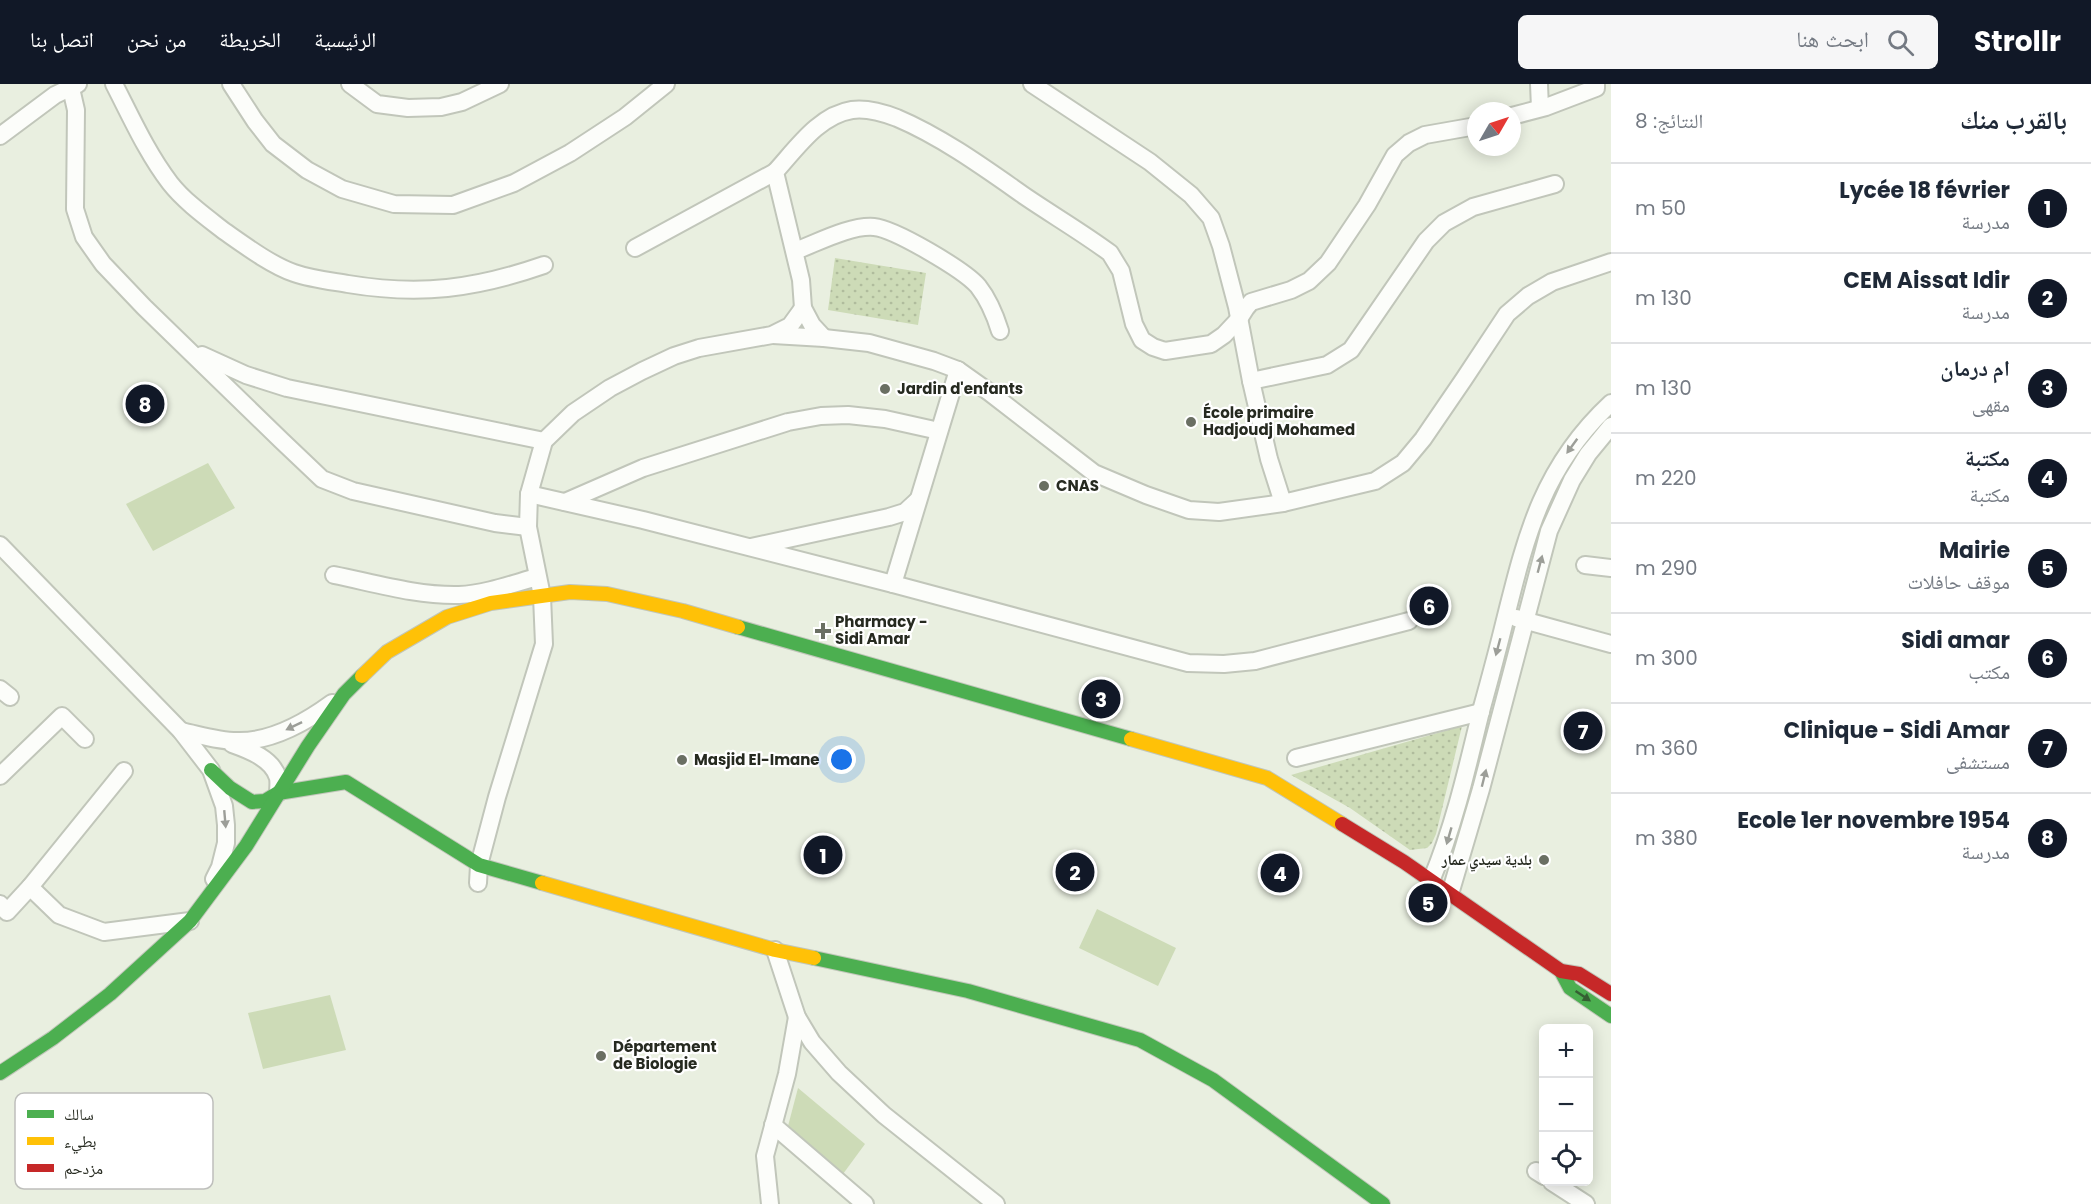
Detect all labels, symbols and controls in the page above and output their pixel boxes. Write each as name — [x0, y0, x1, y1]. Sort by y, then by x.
search box — [1518, 15, 1938, 69]
text: Strollr — [1974, 22, 2061, 61]
text: ابحث هنا — [1796, 24, 1869, 55]
text: اتصل بنا — [30, 25, 94, 54]
text: من نحن — [127, 25, 186, 54]
text: الخريطة — [219, 25, 281, 54]
text: الرئيسية — [314, 25, 376, 54]
icon: search — [1884, 26, 1917, 59]
north arrow — [1467, 102, 1521, 156]
text: بالقرب منك — [1960, 102, 2067, 138]
text: النتائج: 8 — [1635, 107, 1703, 135]
text: Lycée 18 février — [1839, 175, 2010, 206]
text: 50 m — [1635, 194, 1686, 222]
text: 1 — [2044, 194, 2051, 222]
text: مدرسة — [1961, 208, 2010, 236]
text: CEM Aissat Idir — [1843, 265, 2010, 296]
text: 130 m — [1635, 284, 1692, 312]
text: 2 — [2042, 284, 2053, 312]
text: مدرسة — [1961, 298, 2010, 326]
text: ام درمان — [1940, 353, 2010, 384]
text: 130 m — [1635, 374, 1692, 402]
text: 3 — [2041, 374, 2054, 402]
place label: Jardin d'enfants — [897, 378, 1023, 399]
pin: 8 — [126, 382, 164, 426]
marker: Jardin d'enfants — [878, 382, 892, 396]
text: مقهى — [1972, 391, 2010, 419]
place label: École primaire Hadjoudj Mohamed — [1203, 402, 1355, 440]
marker: École primaire Hadjoudj Mohamed — [1184, 415, 1198, 429]
one-way arrow — [1566, 438, 1578, 454]
text: مكتبة — [1965, 443, 2010, 474]
text: 220 m — [1635, 464, 1697, 492]
text: 4 — [2041, 464, 2054, 492]
place label: CNAS — [1056, 475, 1099, 496]
marker: CNAS — [1037, 479, 1051, 493]
text: مكتبة — [1970, 481, 2010, 509]
text: Mairie — [1939, 535, 2010, 566]
text: 290 m — [1635, 554, 1698, 582]
text: 5 — [2041, 554, 2054, 582]
one-way arrow — [1535, 555, 1545, 573]
text: موقف حافلات — [1908, 568, 2010, 596]
pin: 6 — [1410, 584, 1448, 628]
place label: Pharmacy - Sidi Amar — [835, 611, 928, 649]
marker: Pharmacy - Sidi Amar — [816, 624, 830, 638]
text: Sidi amar — [1901, 625, 2010, 656]
one-way arrow — [1493, 638, 1502, 656]
text: 300 m — [1635, 644, 1698, 672]
text: 6 — [2041, 644, 2054, 672]
text: مكتب — [1968, 658, 2010, 686]
pin: 3 — [1082, 676, 1120, 722]
pin: 7 — [1564, 708, 1602, 754]
text: Clinique - Sidi Amar — [1784, 715, 2010, 746]
one-way arrow — [286, 721, 303, 730]
text: 360 m — [1635, 734, 1698, 762]
text: 7 — [2042, 734, 2053, 762]
your location — [827, 745, 856, 774]
text: مستشفى — [1946, 748, 2010, 776]
place label: Masjid El-Imane — [694, 749, 820, 770]
marker: Masjid El-Imane — [675, 753, 689, 767]
one-way arrow — [1480, 768, 1489, 787]
text: Ecole 1er novembre 1954 — [1737, 805, 2010, 836]
one-way arrow — [220, 810, 230, 829]
text: 380 m — [1635, 824, 1698, 852]
text: 8 — [2041, 824, 2054, 852]
one-way arrow — [1444, 827, 1453, 845]
pin: 1 — [804, 832, 842, 878]
text: مدرسة — [1961, 838, 2010, 866]
place label: بلدية سيدي عمار — [1441, 849, 1532, 872]
pin: 2 — [1056, 850, 1094, 894]
pin: 4 — [1260, 850, 1300, 896]
marker: بلدية سيدي عمار — [1537, 853, 1551, 867]
pin: 5 — [1408, 880, 1448, 926]
one-way arrow — [1574, 990, 1590, 1002]
map controls — [1539, 1024, 1593, 1186]
button: + — [1539, 1024, 1593, 1078]
place label: Département de Biologie — [613, 1036, 717, 1074]
marker: Département de Biologie — [594, 1049, 608, 1063]
button: − — [1539, 1078, 1593, 1132]
legend — [15, 1093, 213, 1189]
text: سالك — [64, 1103, 94, 1126]
text: بطيء — [64, 1130, 96, 1154]
button: locate — [1539, 1132, 1593, 1186]
text: مزدحم — [64, 1157, 103, 1180]

